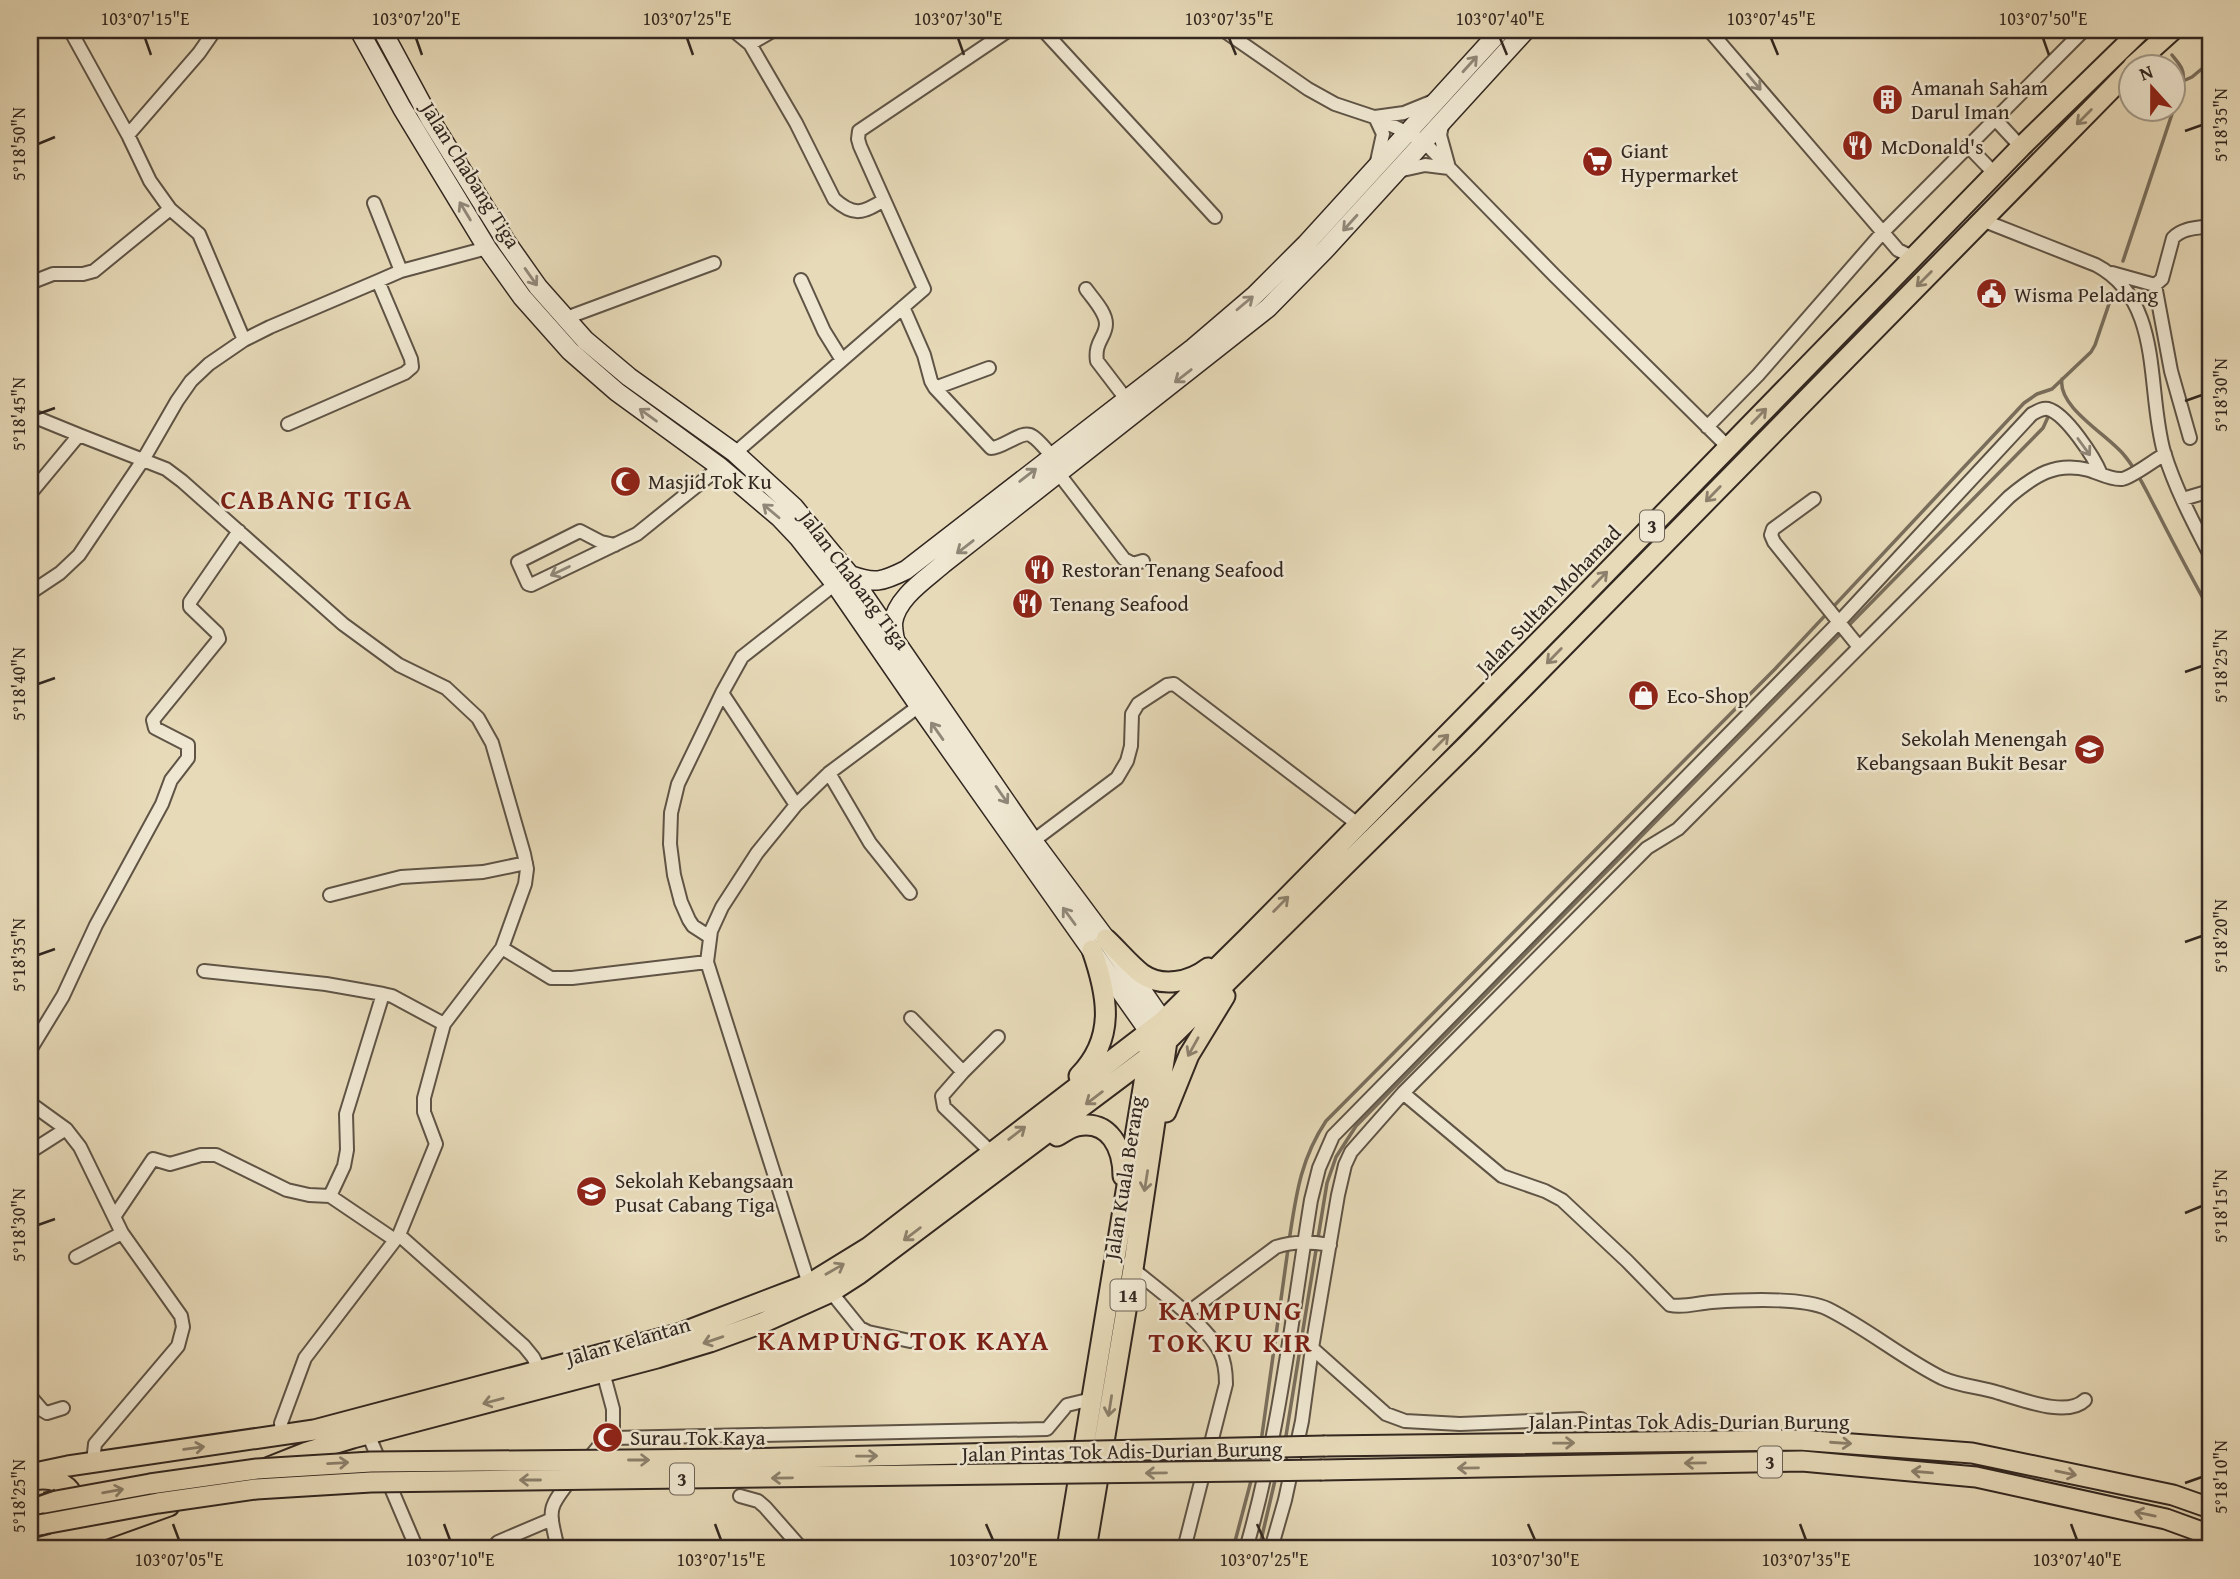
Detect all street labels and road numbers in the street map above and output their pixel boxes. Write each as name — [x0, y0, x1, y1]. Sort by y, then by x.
street label: Jalan Chabang Tiga — [412, 93, 529, 254]
street label: Jalan Chabang Tiga — [790, 501, 918, 656]
road number: 3 — [1640, 510, 1664, 541]
street label: Jalan Sultan Mohamad — [1466, 517, 1628, 684]
street label: Jalan Kuala Berang — [1095, 1093, 1152, 1265]
road number: 14 — [1110, 1280, 1146, 1310]
street label: Jalan Kelantan — [559, 1308, 694, 1374]
street label: Jalan Pintas Tok Adis-Durian Burung — [1526, 1406, 1850, 1437]
street label: Jalan Pintas Tok Adis-Durian Burung — [958, 1433, 1283, 1469]
road number: 3 — [1758, 1446, 1782, 1478]
road number: 3 — [670, 1464, 694, 1494]

